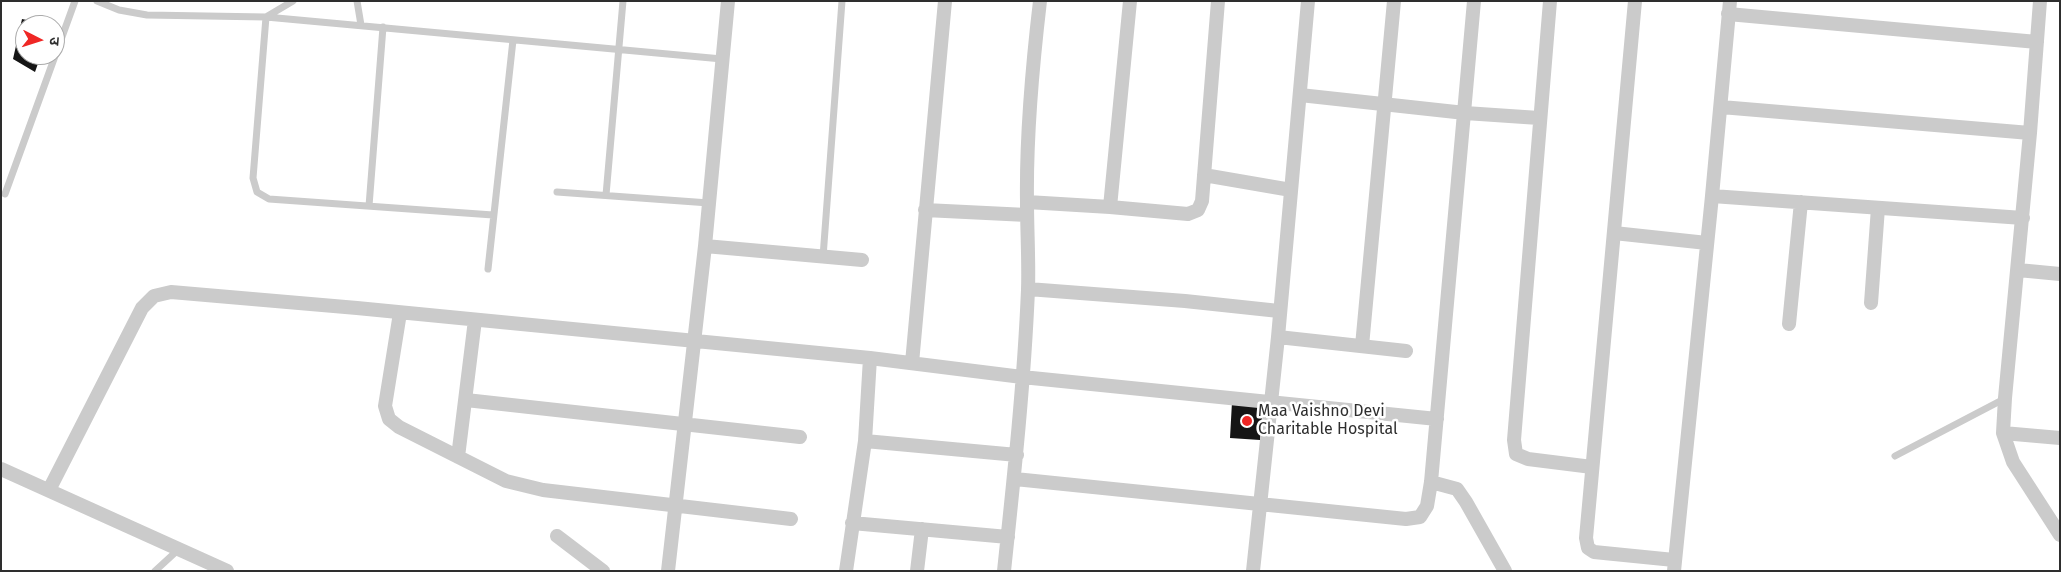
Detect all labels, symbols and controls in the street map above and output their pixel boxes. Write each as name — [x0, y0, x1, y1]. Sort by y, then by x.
north arrow — [15, 15, 65, 65]
text: उ — [46, 36, 63, 46]
place label: Maa Vaishno Devi Charitable Hospital — [1258, 402, 1398, 440]
marker: Maa Vaishno Devi Charitable Hospital — [1240, 414, 1254, 428]

